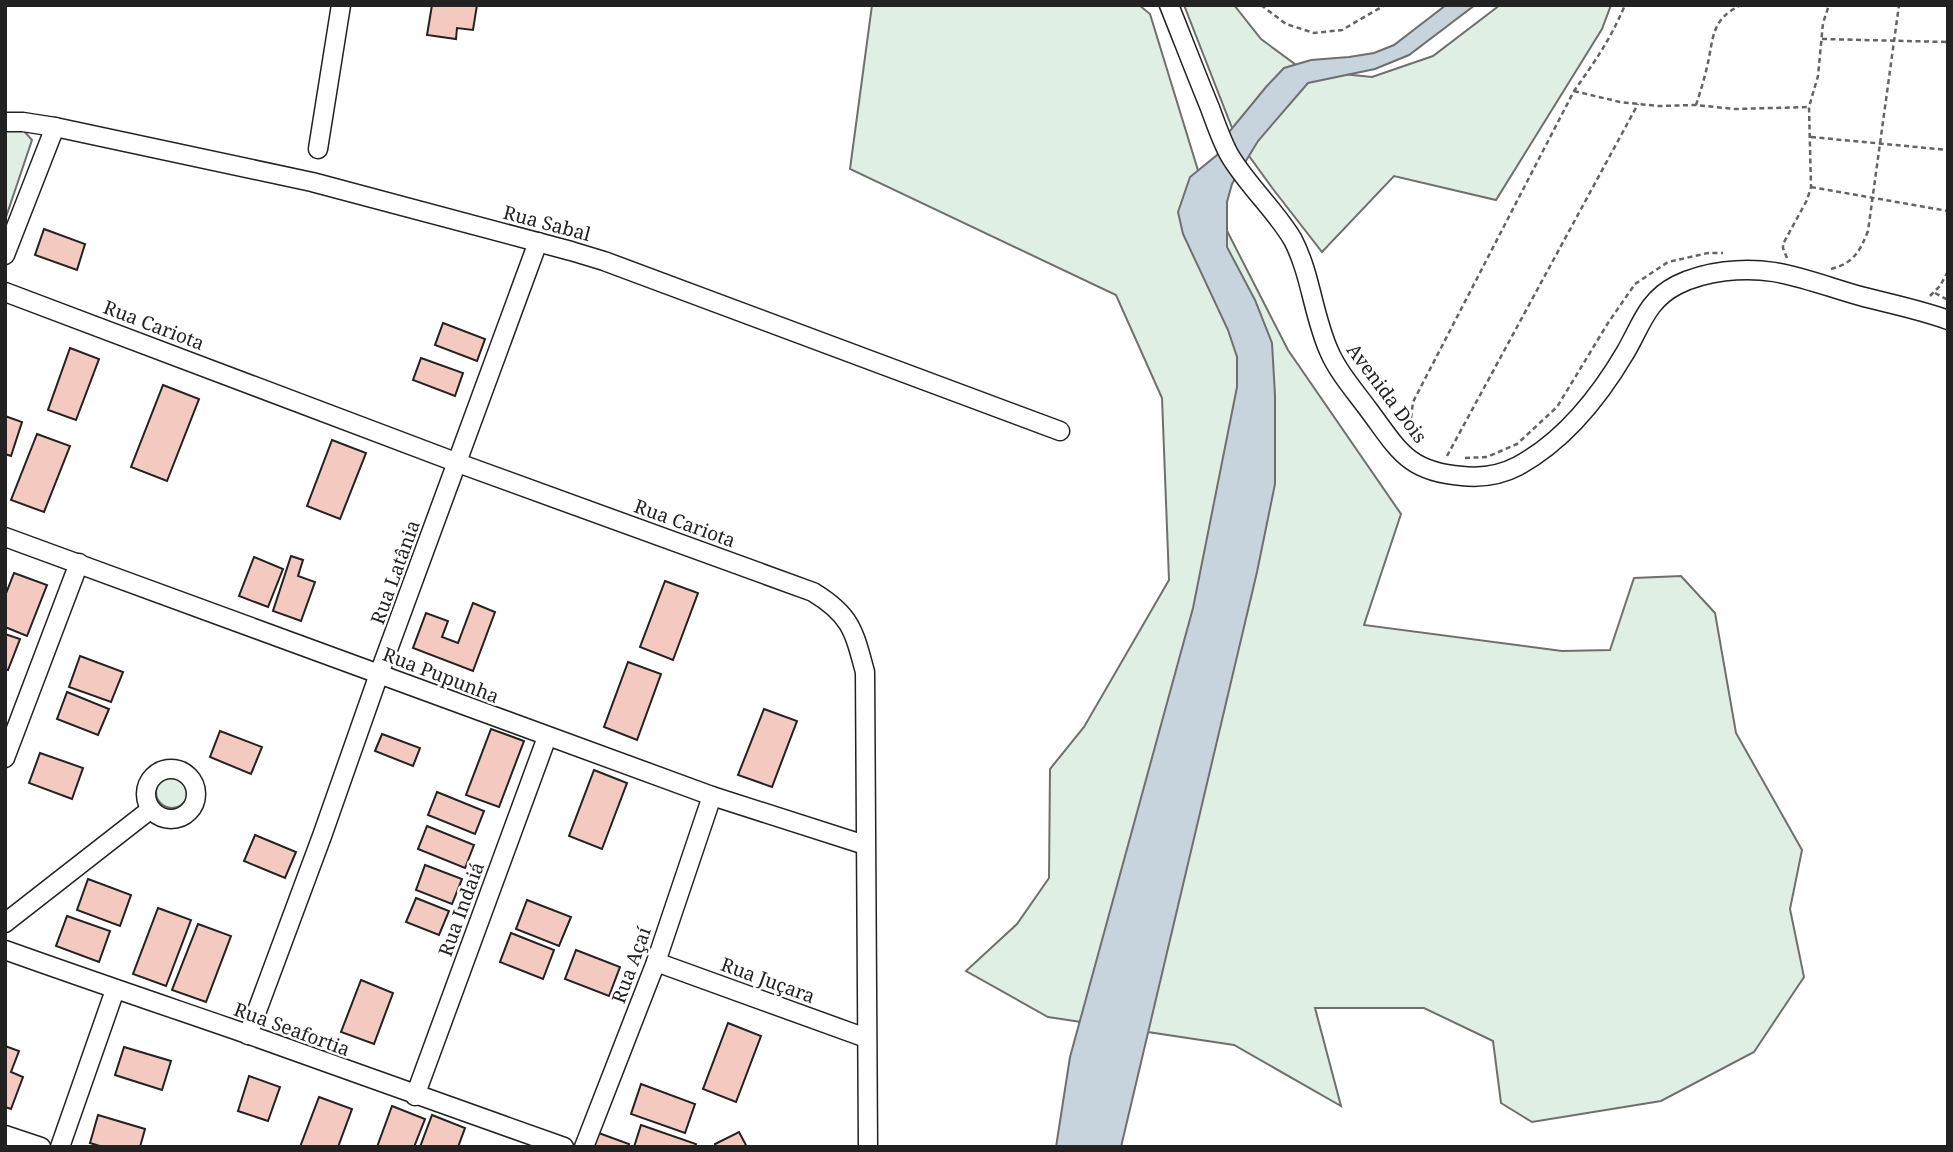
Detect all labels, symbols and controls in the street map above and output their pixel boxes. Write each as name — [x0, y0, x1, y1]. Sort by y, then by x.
street label: Rua Sabal — [500, 199, 594, 247]
street label: Rua Cariota — [100, 294, 208, 356]
street label: Avenida Dois — [1341, 338, 1433, 448]
street label: Rua Cariota — [631, 493, 739, 553]
street label: Rua Latânia — [364, 516, 426, 628]
street label: Rua Pupunha — [379, 641, 503, 709]
street label: Rua Indaiá — [432, 858, 490, 960]
street label: Rua Açaí — [605, 923, 657, 1007]
street label: Rua Juçara — [717, 951, 819, 1009]
street label: Rua Seafortia — [230, 996, 354, 1062]

